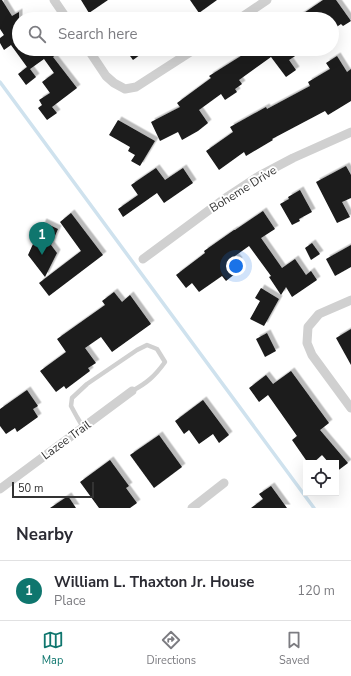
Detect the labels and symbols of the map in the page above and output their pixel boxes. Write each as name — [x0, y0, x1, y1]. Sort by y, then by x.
street label: Boheme Drive — [206, 162, 280, 216]
pin: 1 — [29, 222, 55, 255]
your location — [226, 256, 246, 276]
street label: Lazee Trail — [38, 416, 94, 463]
scale bar — [12, 480, 94, 499]

